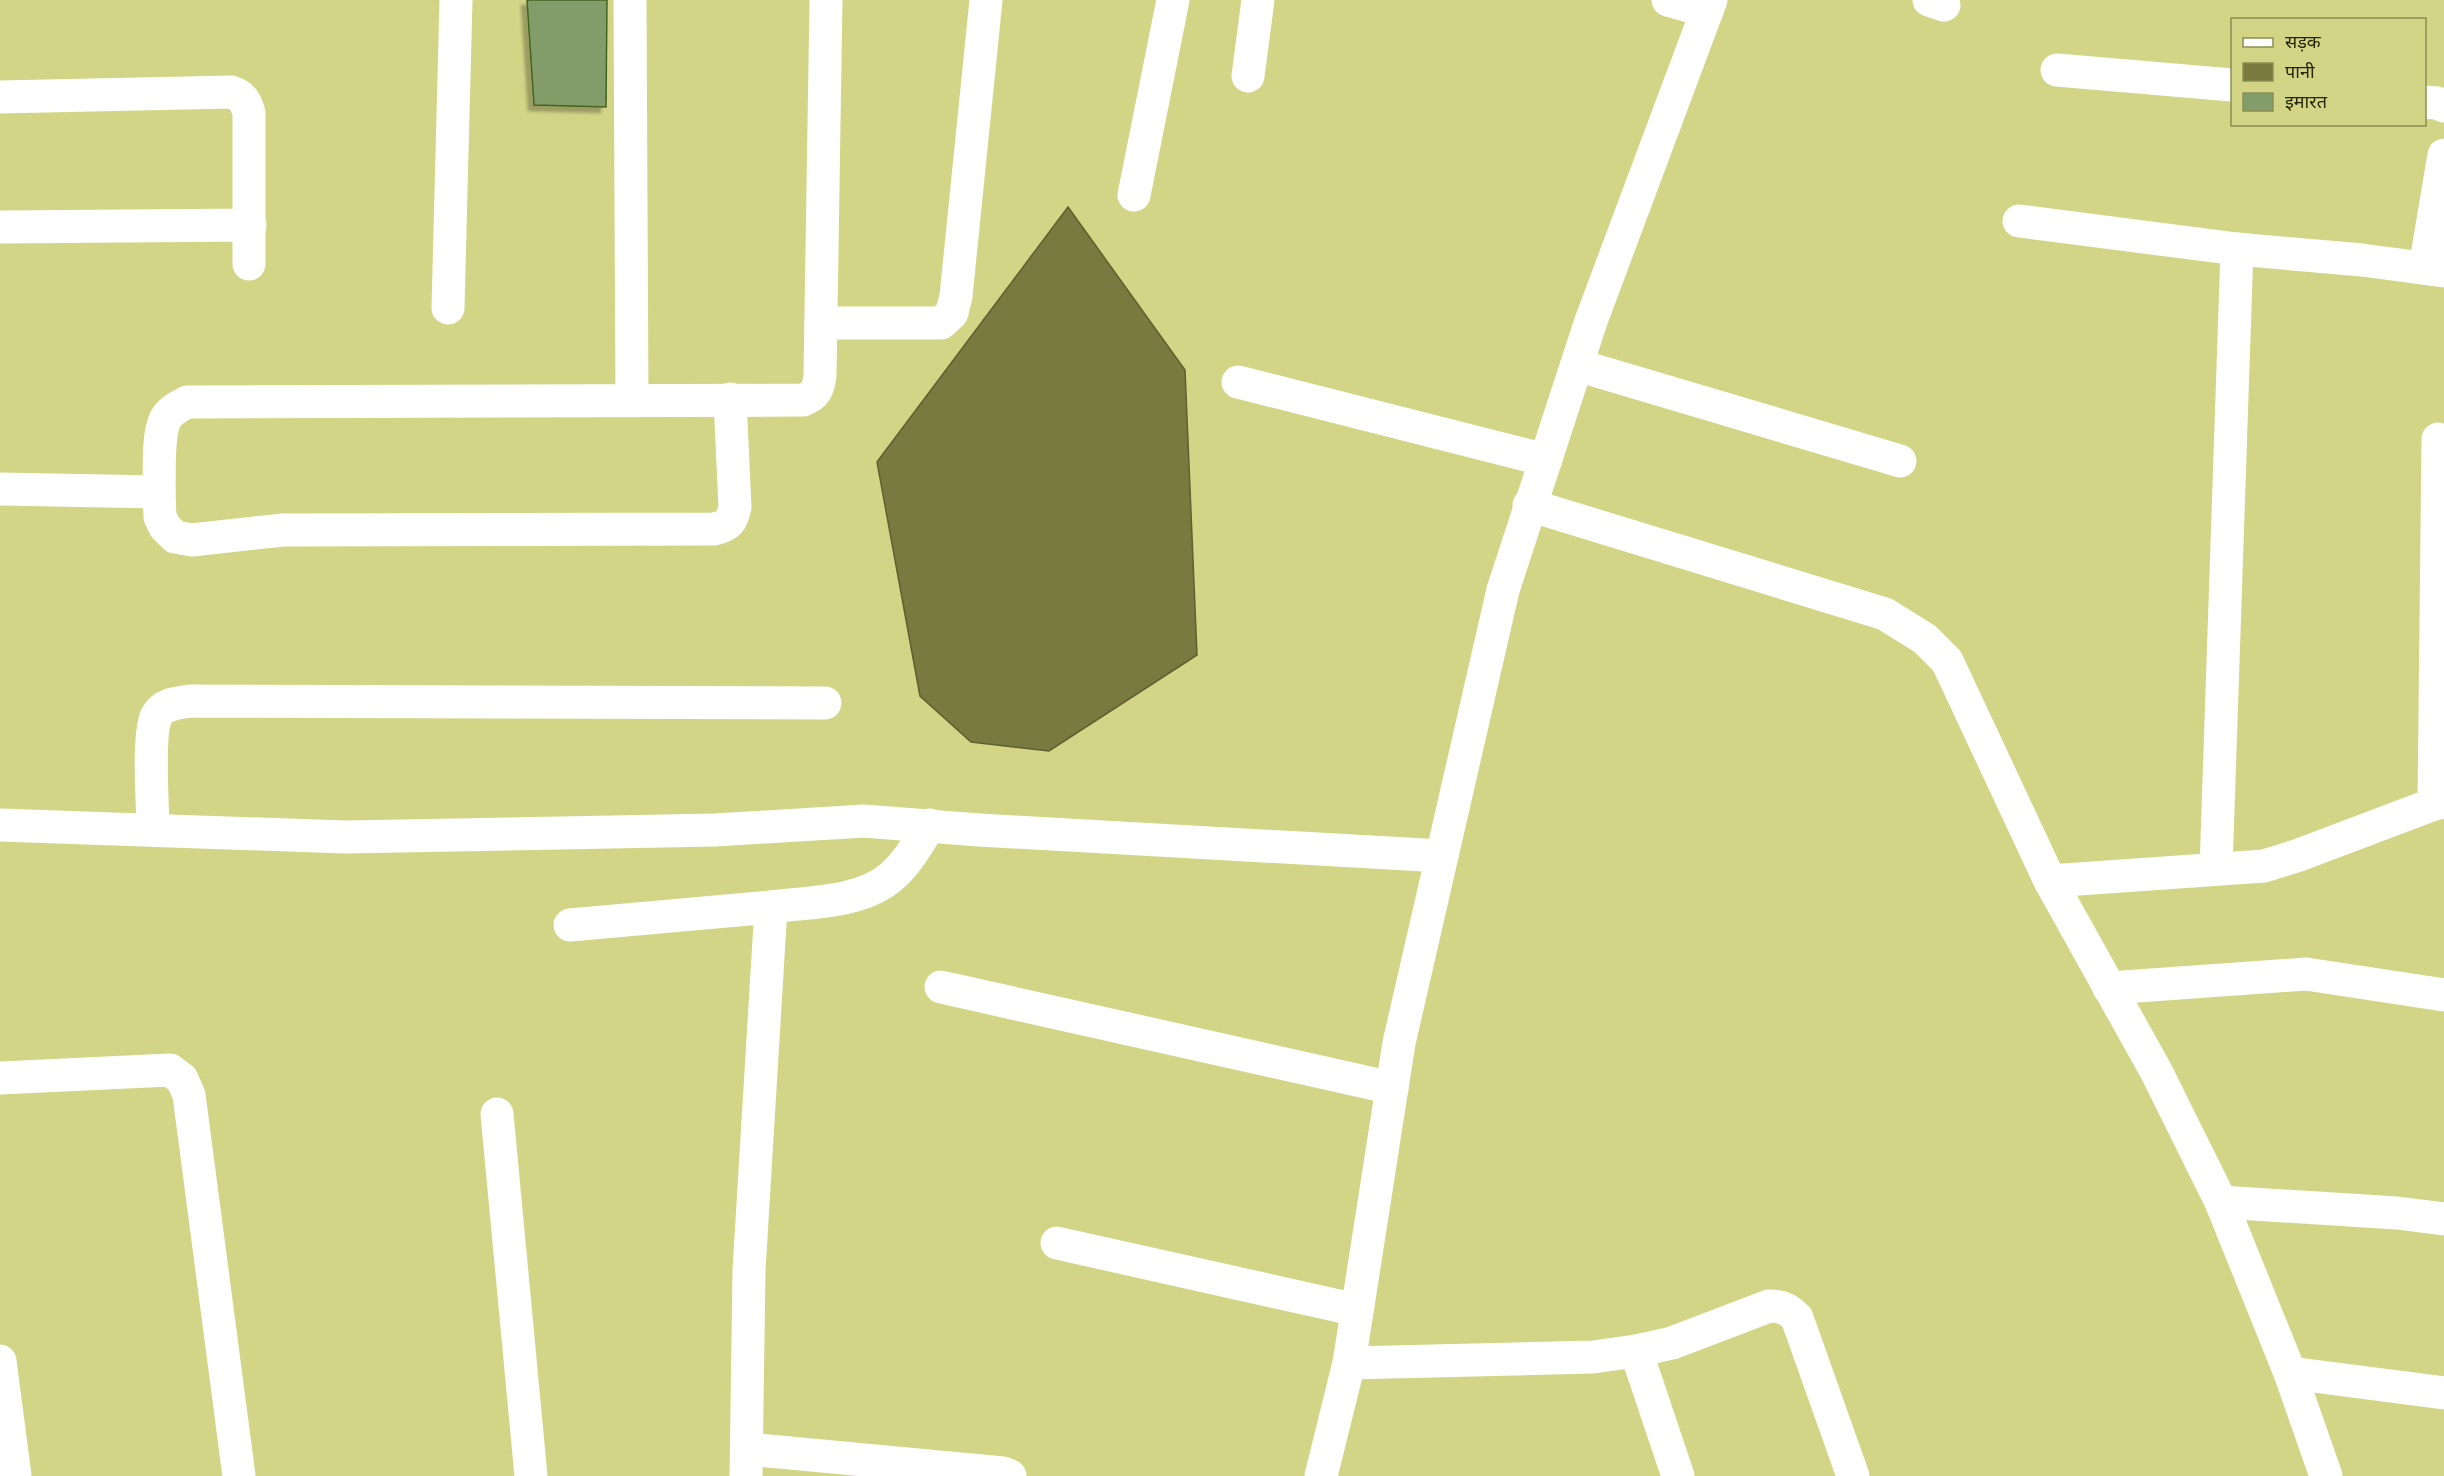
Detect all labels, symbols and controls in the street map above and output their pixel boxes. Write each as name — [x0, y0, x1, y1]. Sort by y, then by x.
legend — [2231, 18, 2426, 126]
text: सड़क — [2285, 31, 2322, 52]
text: पानी — [2285, 61, 2315, 82]
text: इमारत — [2285, 91, 2328, 112]

